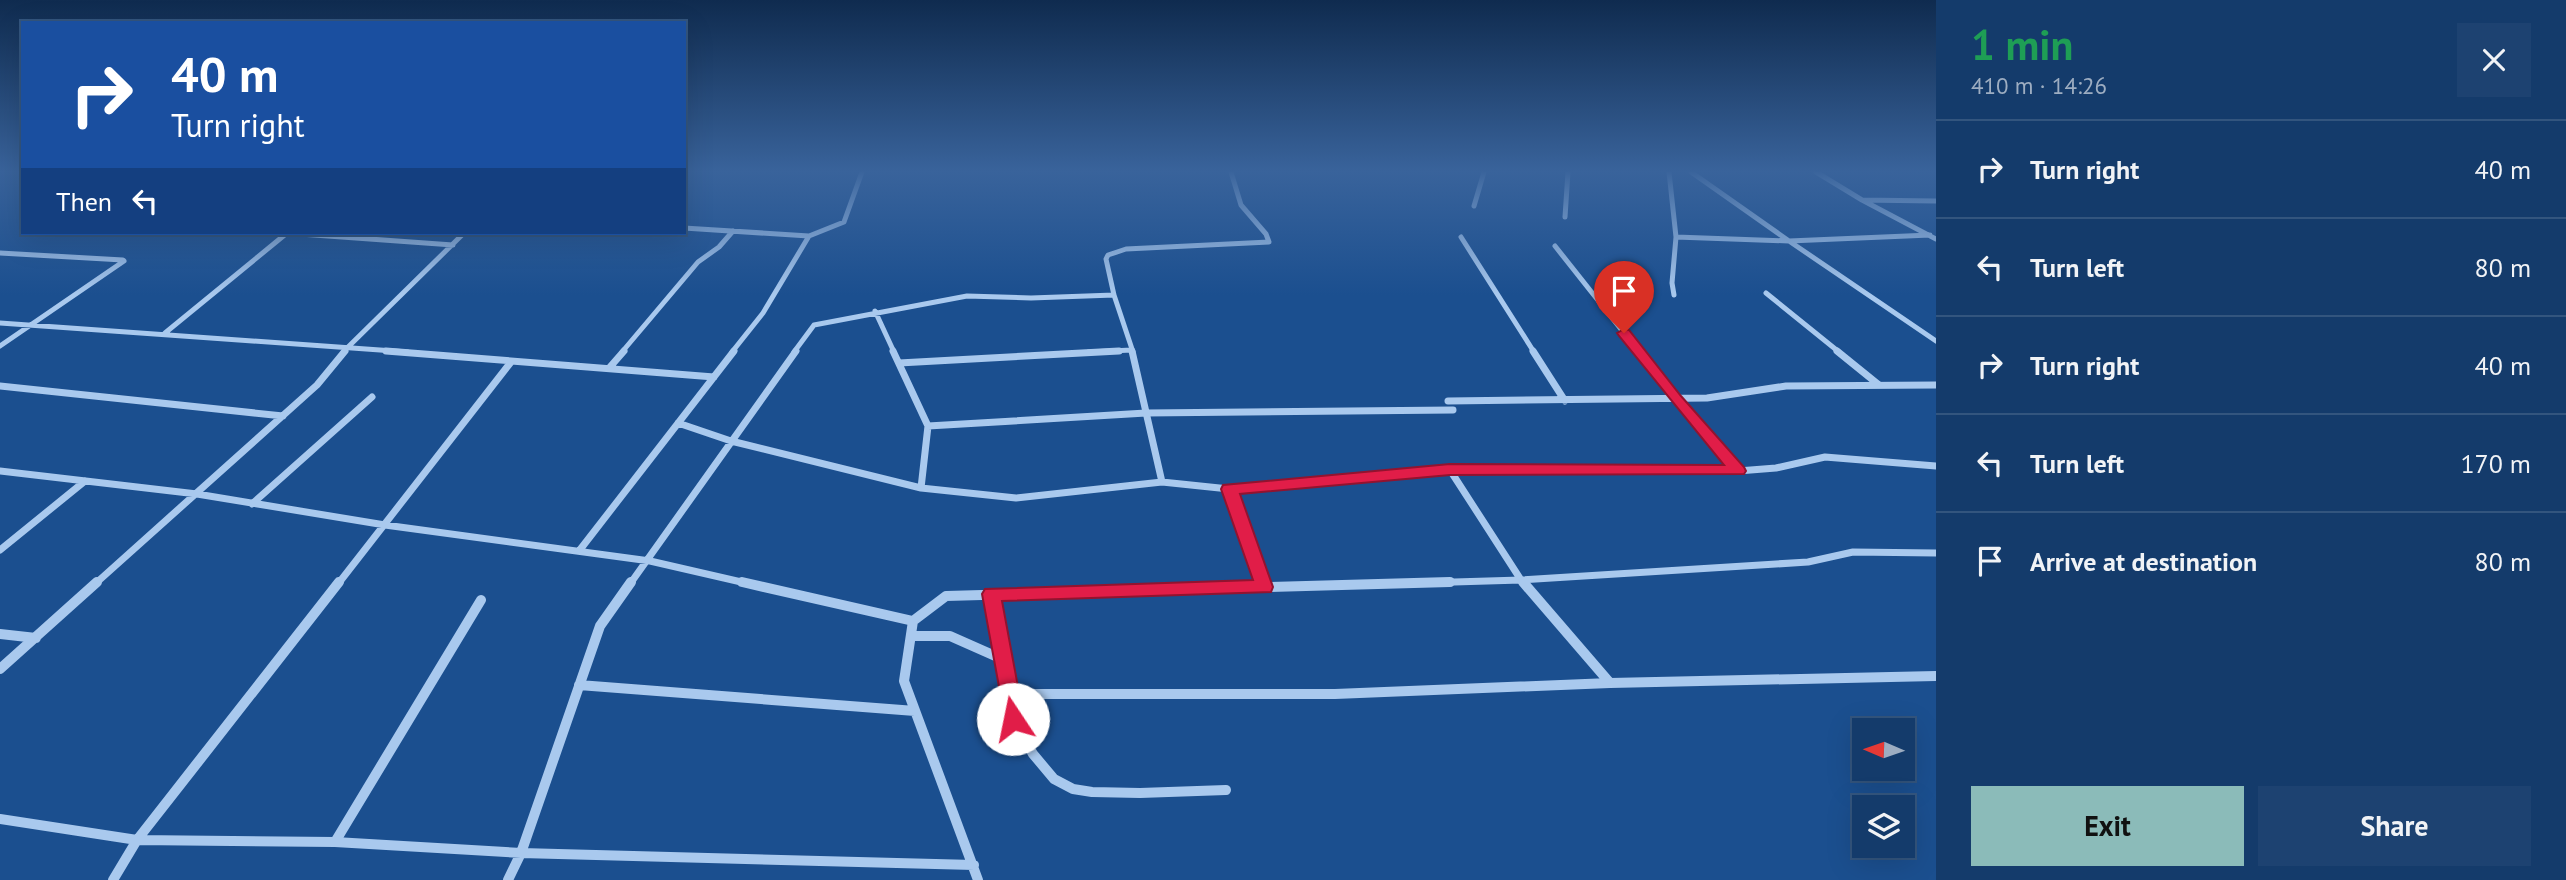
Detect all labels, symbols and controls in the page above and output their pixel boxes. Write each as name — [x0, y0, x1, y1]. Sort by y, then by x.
text: 1 min — [1971, 17, 2073, 72]
button: close — [2457, 23, 2531, 97]
text: 40 m — [171, 42, 278, 106]
icon: right — [56, 49, 147, 140]
text: 410 m · 14:26 — [1971, 71, 2107, 100]
text: Turn right — [171, 104, 305, 146]
icon: right — [1971, 150, 2009, 188]
text: Turn right — [2030, 153, 2139, 186]
text: 40 m — [2475, 153, 2531, 186]
icon: left — [126, 182, 164, 220]
text: Then — [56, 185, 112, 218]
icon: left — [1971, 248, 2009, 286]
text: Turn left — [2030, 251, 2124, 284]
text: 80 m — [2475, 251, 2531, 284]
pin — [1594, 261, 1654, 333]
icon: arrive — [1605, 272, 1643, 310]
icon: right — [1971, 346, 2009, 384]
text: Turn right — [2030, 349, 2139, 382]
text: 40 m — [2475, 349, 2531, 382]
icon: left — [1971, 444, 2009, 482]
text: Turn left — [2030, 447, 2124, 480]
text: 170 m — [2460, 447, 2531, 480]
icon: arrive — [1971, 542, 2009, 580]
text: Arrive at destination — [2030, 545, 2257, 578]
text: 80 m — [2475, 545, 2531, 578]
position arrow — [976, 682, 1050, 756]
north arrow — [1852, 718, 1914, 780]
map controls — [1852, 718, 1915, 858]
button: Exit — [1971, 786, 2244, 866]
button: Share — [2258, 786, 2531, 866]
button: layers — [1852, 795, 1915, 858]

